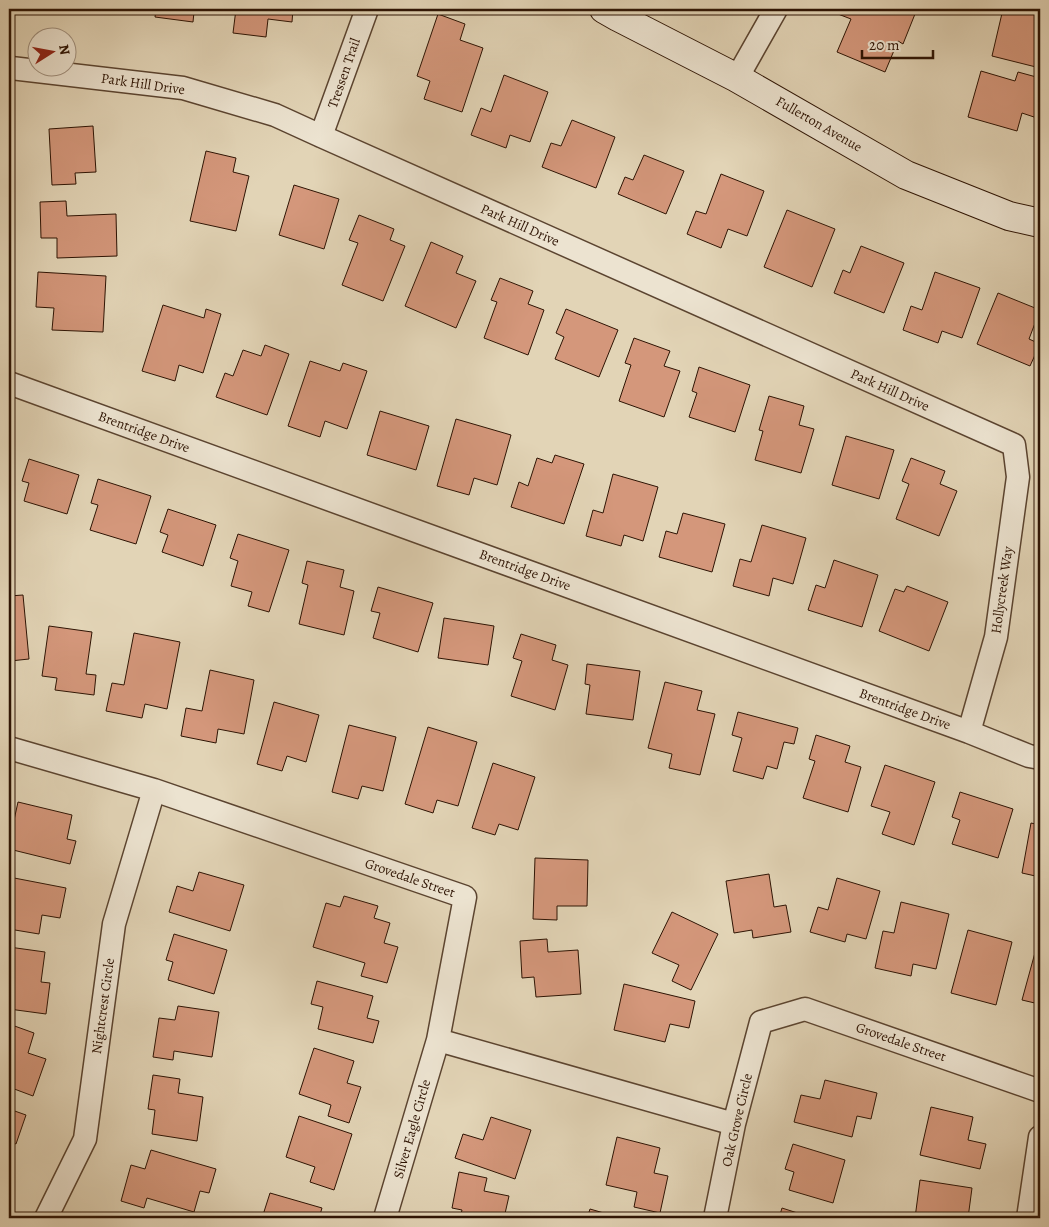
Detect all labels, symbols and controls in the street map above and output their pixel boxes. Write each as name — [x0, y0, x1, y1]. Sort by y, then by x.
north arrow — [28, 28, 78, 78]
scale bar — [862, 28, 933, 60]
street label: Tressen Trail — [323, 35, 365, 111]
text: 20 m — [869, 35, 900, 55]
text: N — [54, 43, 75, 56]
street label: Park Hill Drive — [100, 69, 186, 99]
street label: Fullerton Avenue — [772, 92, 866, 156]
street label: Park Hill Drive — [478, 199, 562, 251]
street label: Park Hill Drive — [848, 364, 932, 416]
street label: Brentridge Drive — [95, 407, 193, 457]
street label: Hollycreek Way — [986, 544, 1018, 635]
street label: Brentridge Drive — [476, 545, 574, 595]
street label: Brentridge Drive — [856, 684, 954, 734]
street label: Grovedale Street — [362, 854, 458, 902]
street label: Nightcrest Circle — [87, 957, 119, 1055]
street label: Grovedale Street — [853, 1018, 949, 1066]
street label: Oak Grove Circle — [717, 1071, 757, 1169]
street label: Silver Eagle Circle — [389, 1077, 435, 1181]

